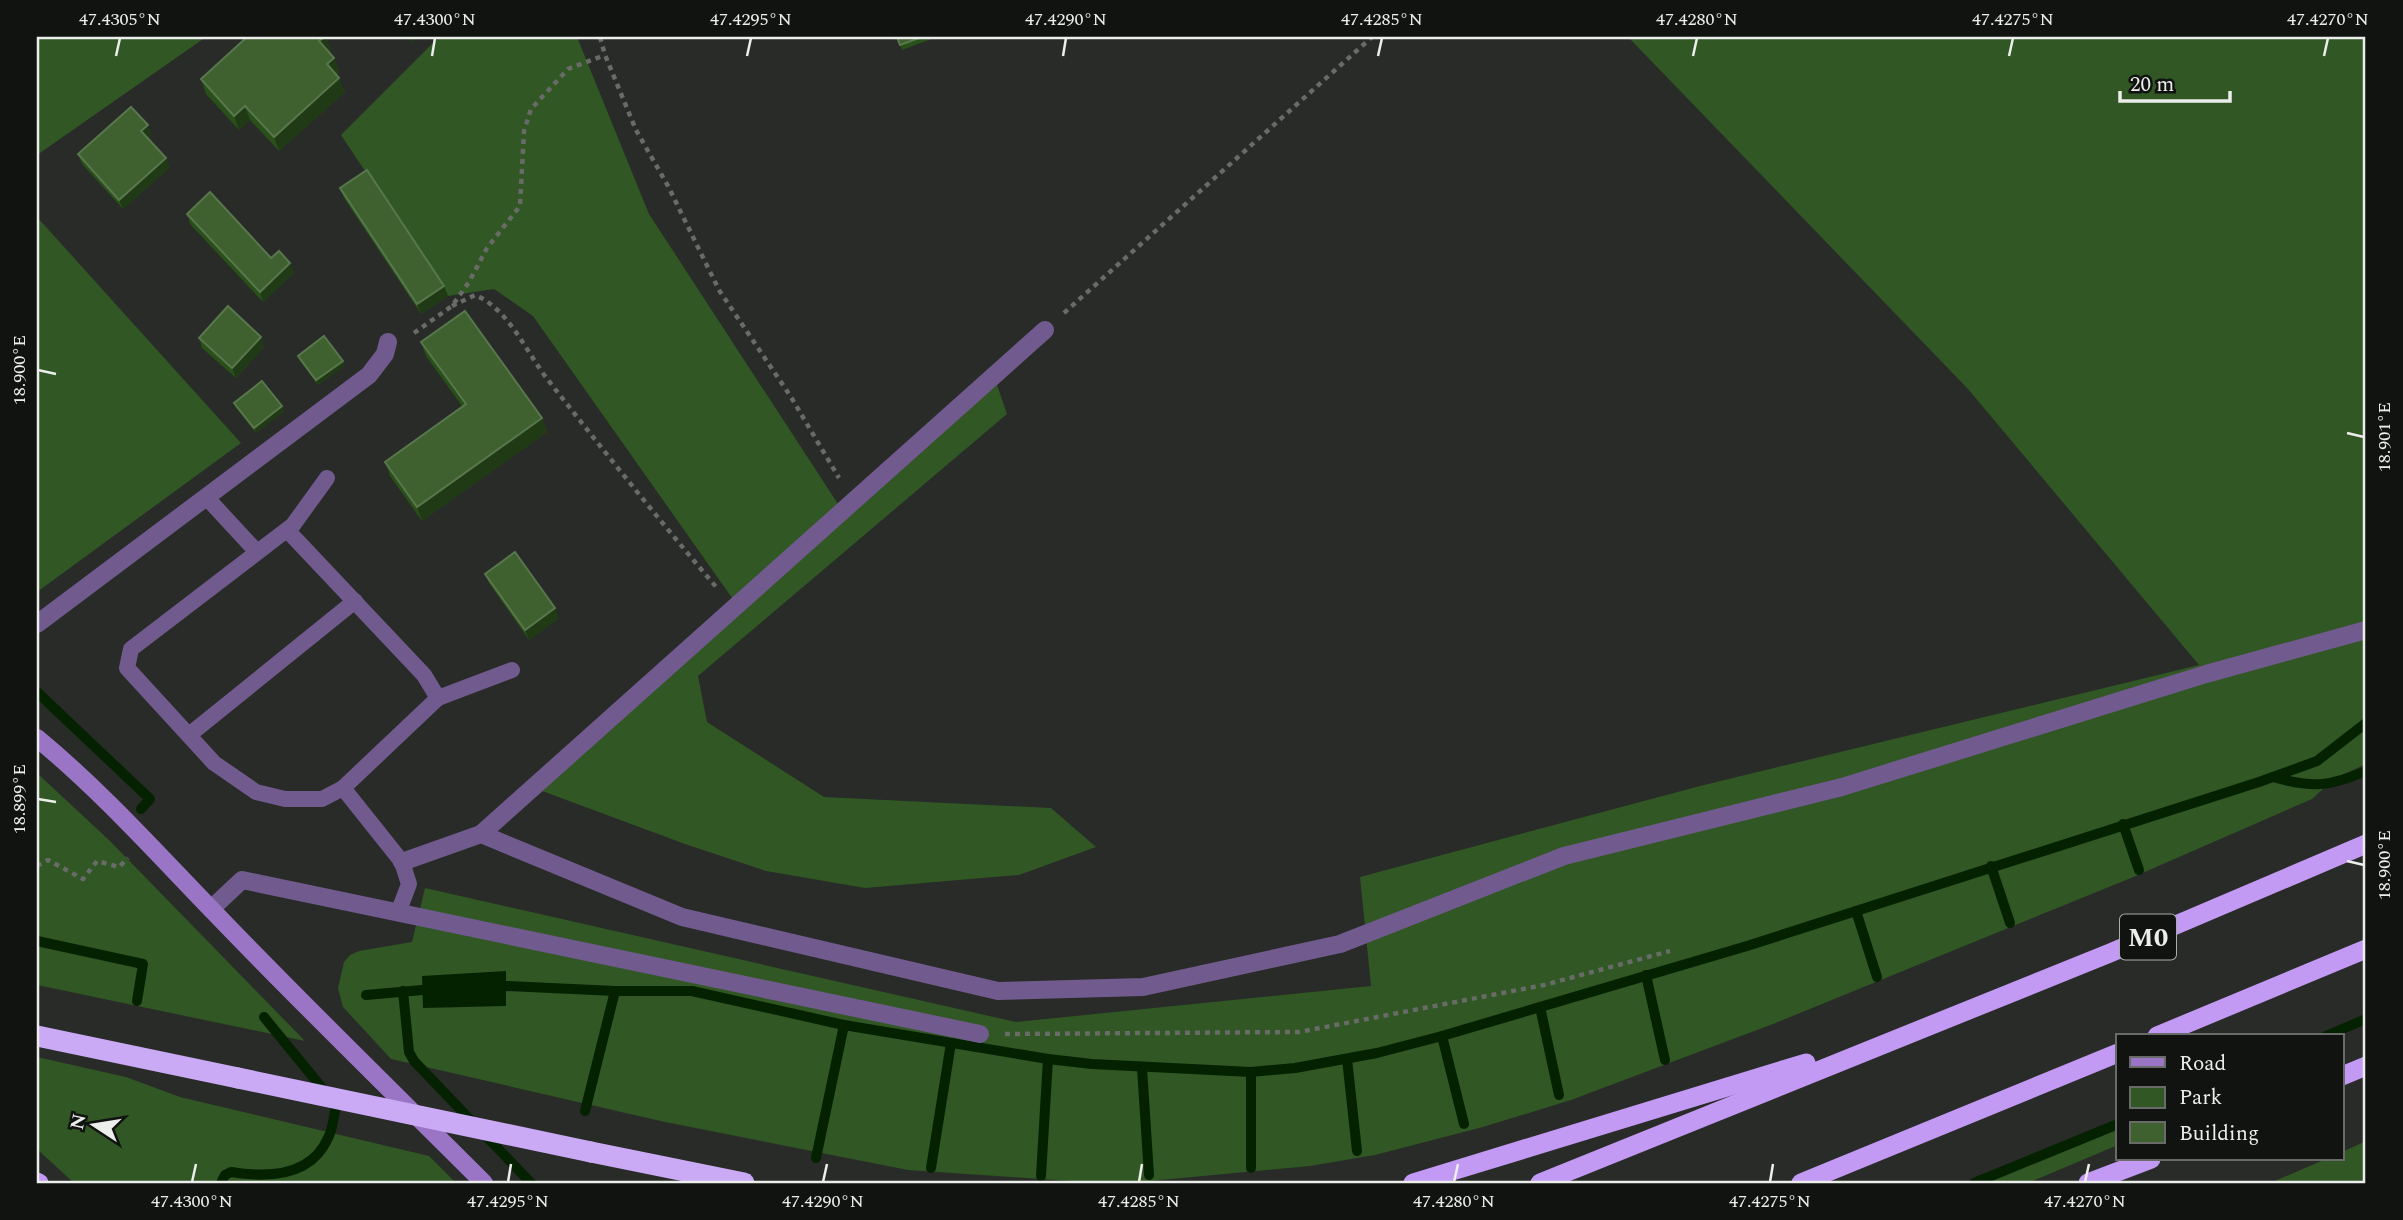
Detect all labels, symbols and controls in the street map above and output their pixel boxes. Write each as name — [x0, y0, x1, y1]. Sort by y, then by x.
text: 47.4305°N — [79, 6, 161, 33]
text: 47.4300°N — [394, 6, 476, 33]
text: 47.4295°N — [710, 6, 792, 33]
text: 47.4290°N — [1025, 6, 1107, 33]
text: 47.4285°N — [1341, 6, 1423, 33]
text: 47.4280°N — [1656, 6, 1738, 33]
text: 47.4275°N — [1972, 6, 2054, 33]
text: 47.4270°N — [2287, 6, 2369, 33]
scale bar — [2120, 60, 2230, 104]
text: 20 m — [2130, 69, 2174, 101]
text: 18.900°E — [6, 335, 33, 405]
text: 18.901°E — [2371, 402, 2398, 472]
text: 18.899°E — [6, 764, 33, 834]
text: 18.900°E — [2371, 830, 2398, 900]
road number: M0 — [2120, 914, 2176, 960]
legend — [2116, 1034, 2344, 1160]
text: Road — [2179, 1048, 2226, 1080]
text: Park — [2179, 1082, 2223, 1114]
north arrow — [60, 1090, 130, 1160]
text: N — [63, 1111, 95, 1132]
text: Building — [2179, 1118, 2259, 1150]
text: 47.4300°N — [151, 1188, 233, 1215]
text: 47.4295°N — [467, 1188, 549, 1215]
text: 47.4290°N — [782, 1188, 864, 1215]
text: 47.4285°N — [1098, 1188, 1180, 1215]
text: 47.4280°N — [1413, 1188, 1495, 1215]
text: 47.4275°N — [1729, 1188, 1811, 1215]
text: 47.4270°N — [2044, 1188, 2126, 1215]

